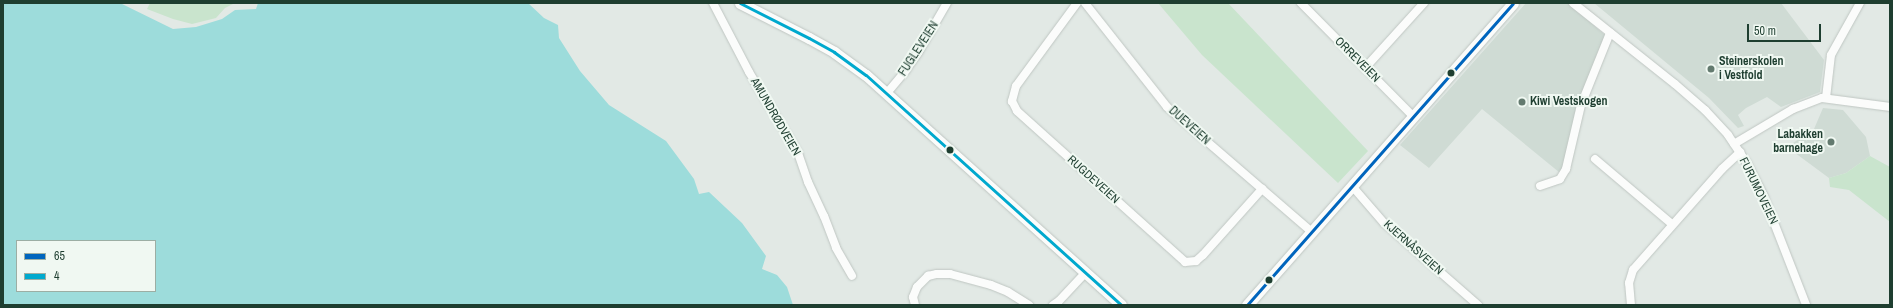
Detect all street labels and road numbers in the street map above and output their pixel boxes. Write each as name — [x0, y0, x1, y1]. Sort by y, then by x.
street label: FUGLEVEIEN — [896, 19, 942, 79]
street label: ORREVEIEN — [1331, 34, 1383, 86]
street label: AMUNDRØDVEIEN — [747, 76, 803, 158]
street label: DUEVEIEN — [1165, 104, 1213, 148]
street label: RUGDEVEIEN — [1064, 153, 1122, 207]
street label: FURUMOVEIEN — [1736, 155, 1780, 227]
street label: KJERNÅSVEIEN — [1380, 218, 1446, 278]

